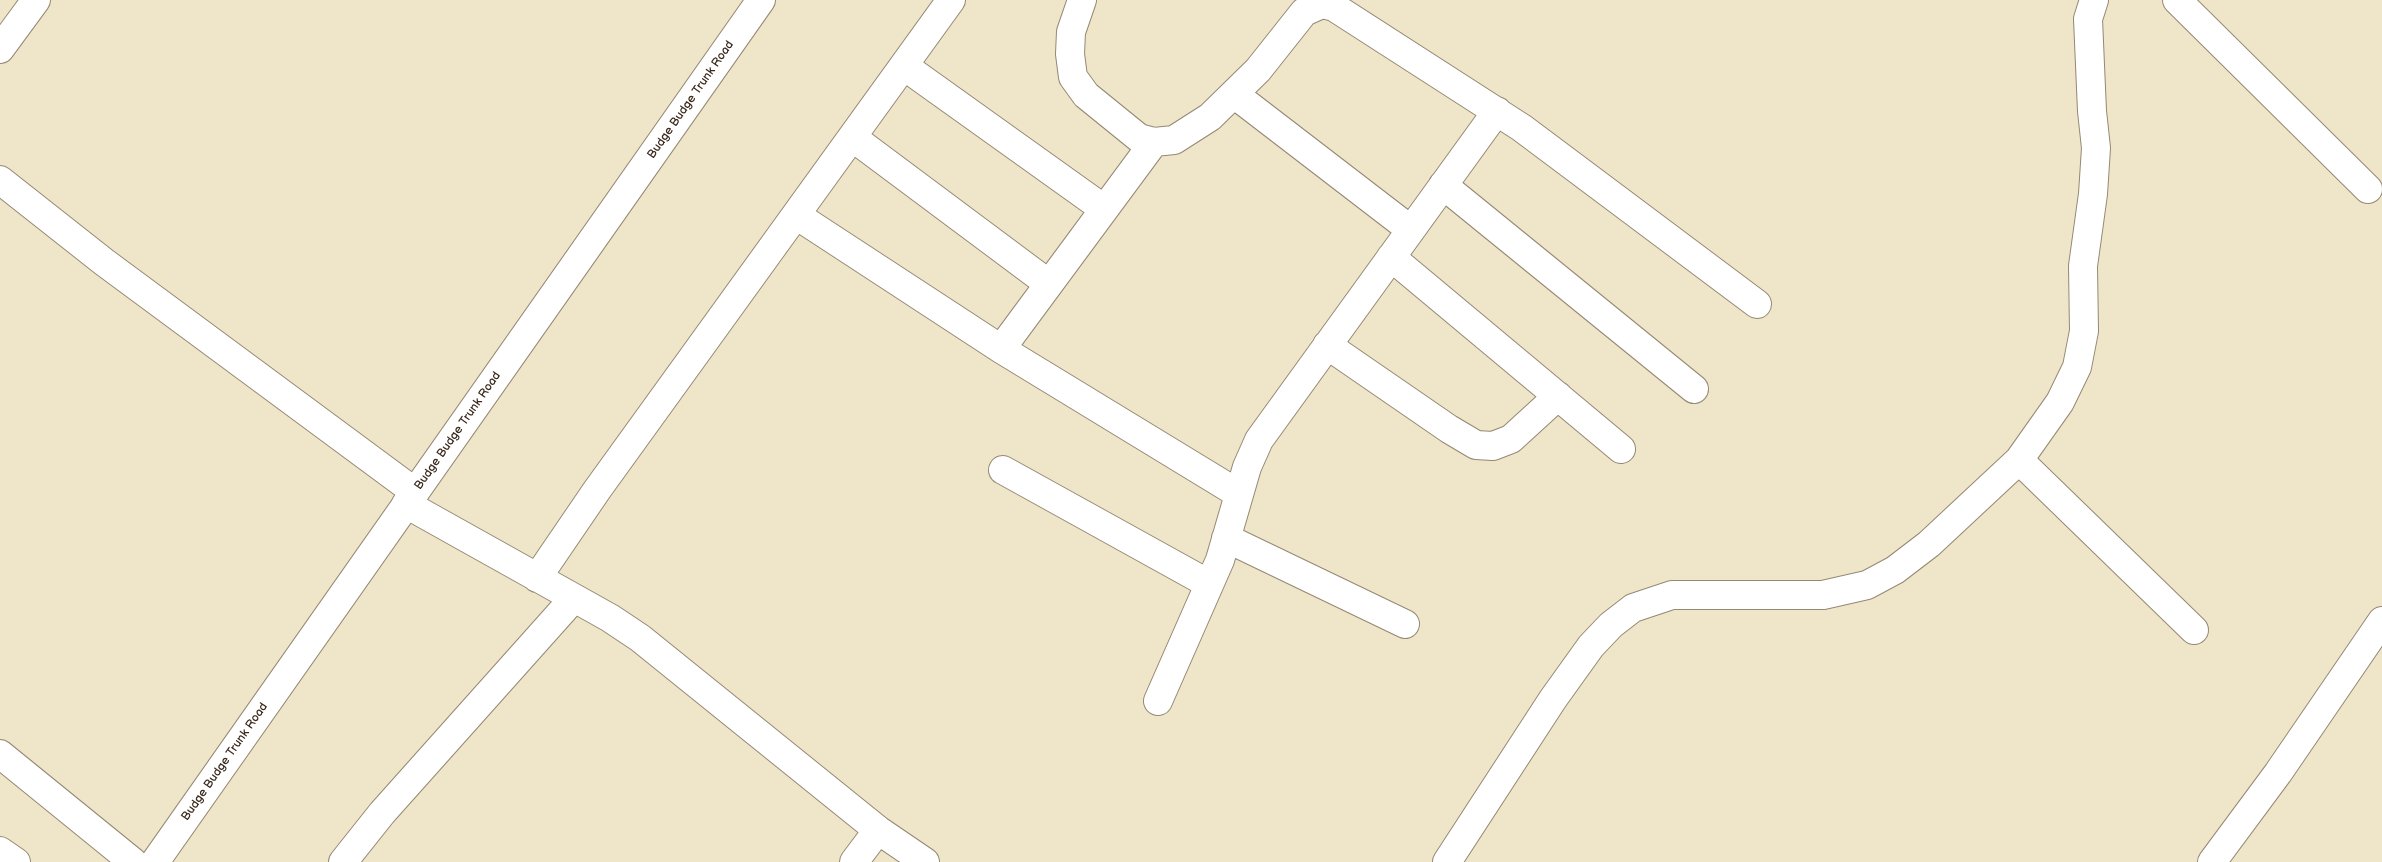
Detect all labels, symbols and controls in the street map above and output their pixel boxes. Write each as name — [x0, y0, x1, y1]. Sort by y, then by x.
street label: Budge Budge Trunk Road — [645, 38, 737, 162]
street label: Budge Budge Trunk Road — [412, 369, 504, 493]
street label: Budge Budge Trunk Road — [179, 700, 271, 824]

